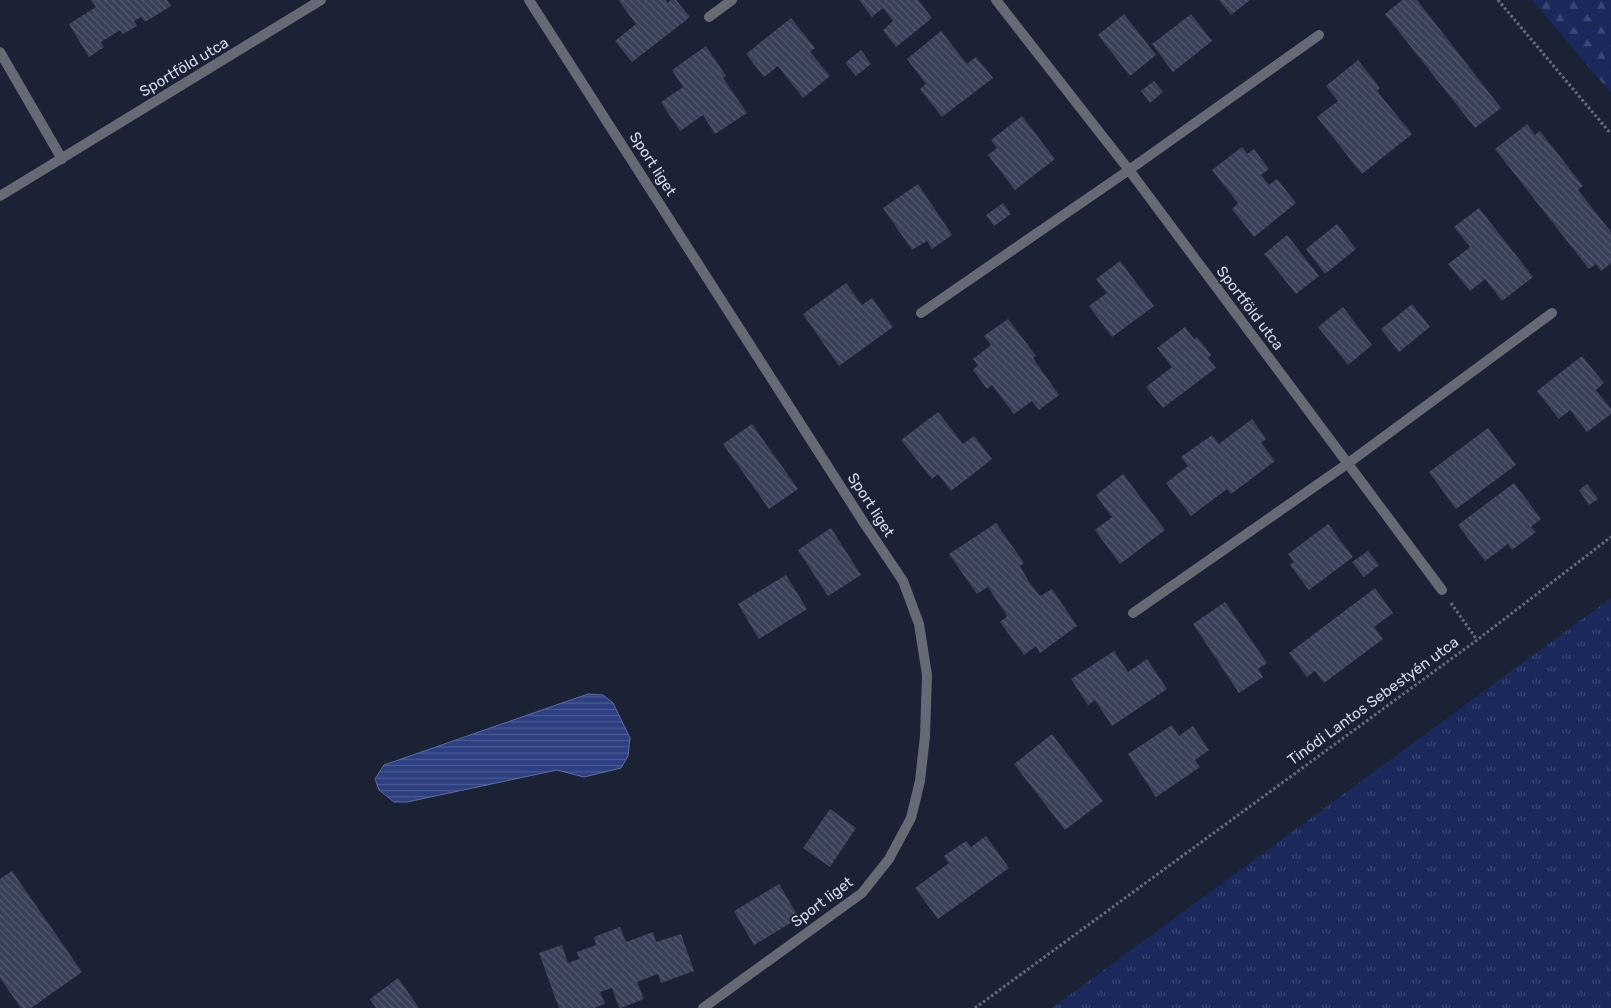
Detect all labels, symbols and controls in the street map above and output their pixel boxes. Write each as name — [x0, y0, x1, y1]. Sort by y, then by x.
street label: Sportföld utca — [136, 33, 232, 101]
street label: Sport liget — [626, 129, 680, 199]
street label: Sportföld utca — [1213, 262, 1287, 354]
street label: Sport liget — [844, 470, 898, 540]
street label: Tinódi Lantos Sebestyén utca — [1284, 633, 1462, 769]
street label: Sport liget — [788, 873, 856, 931]

